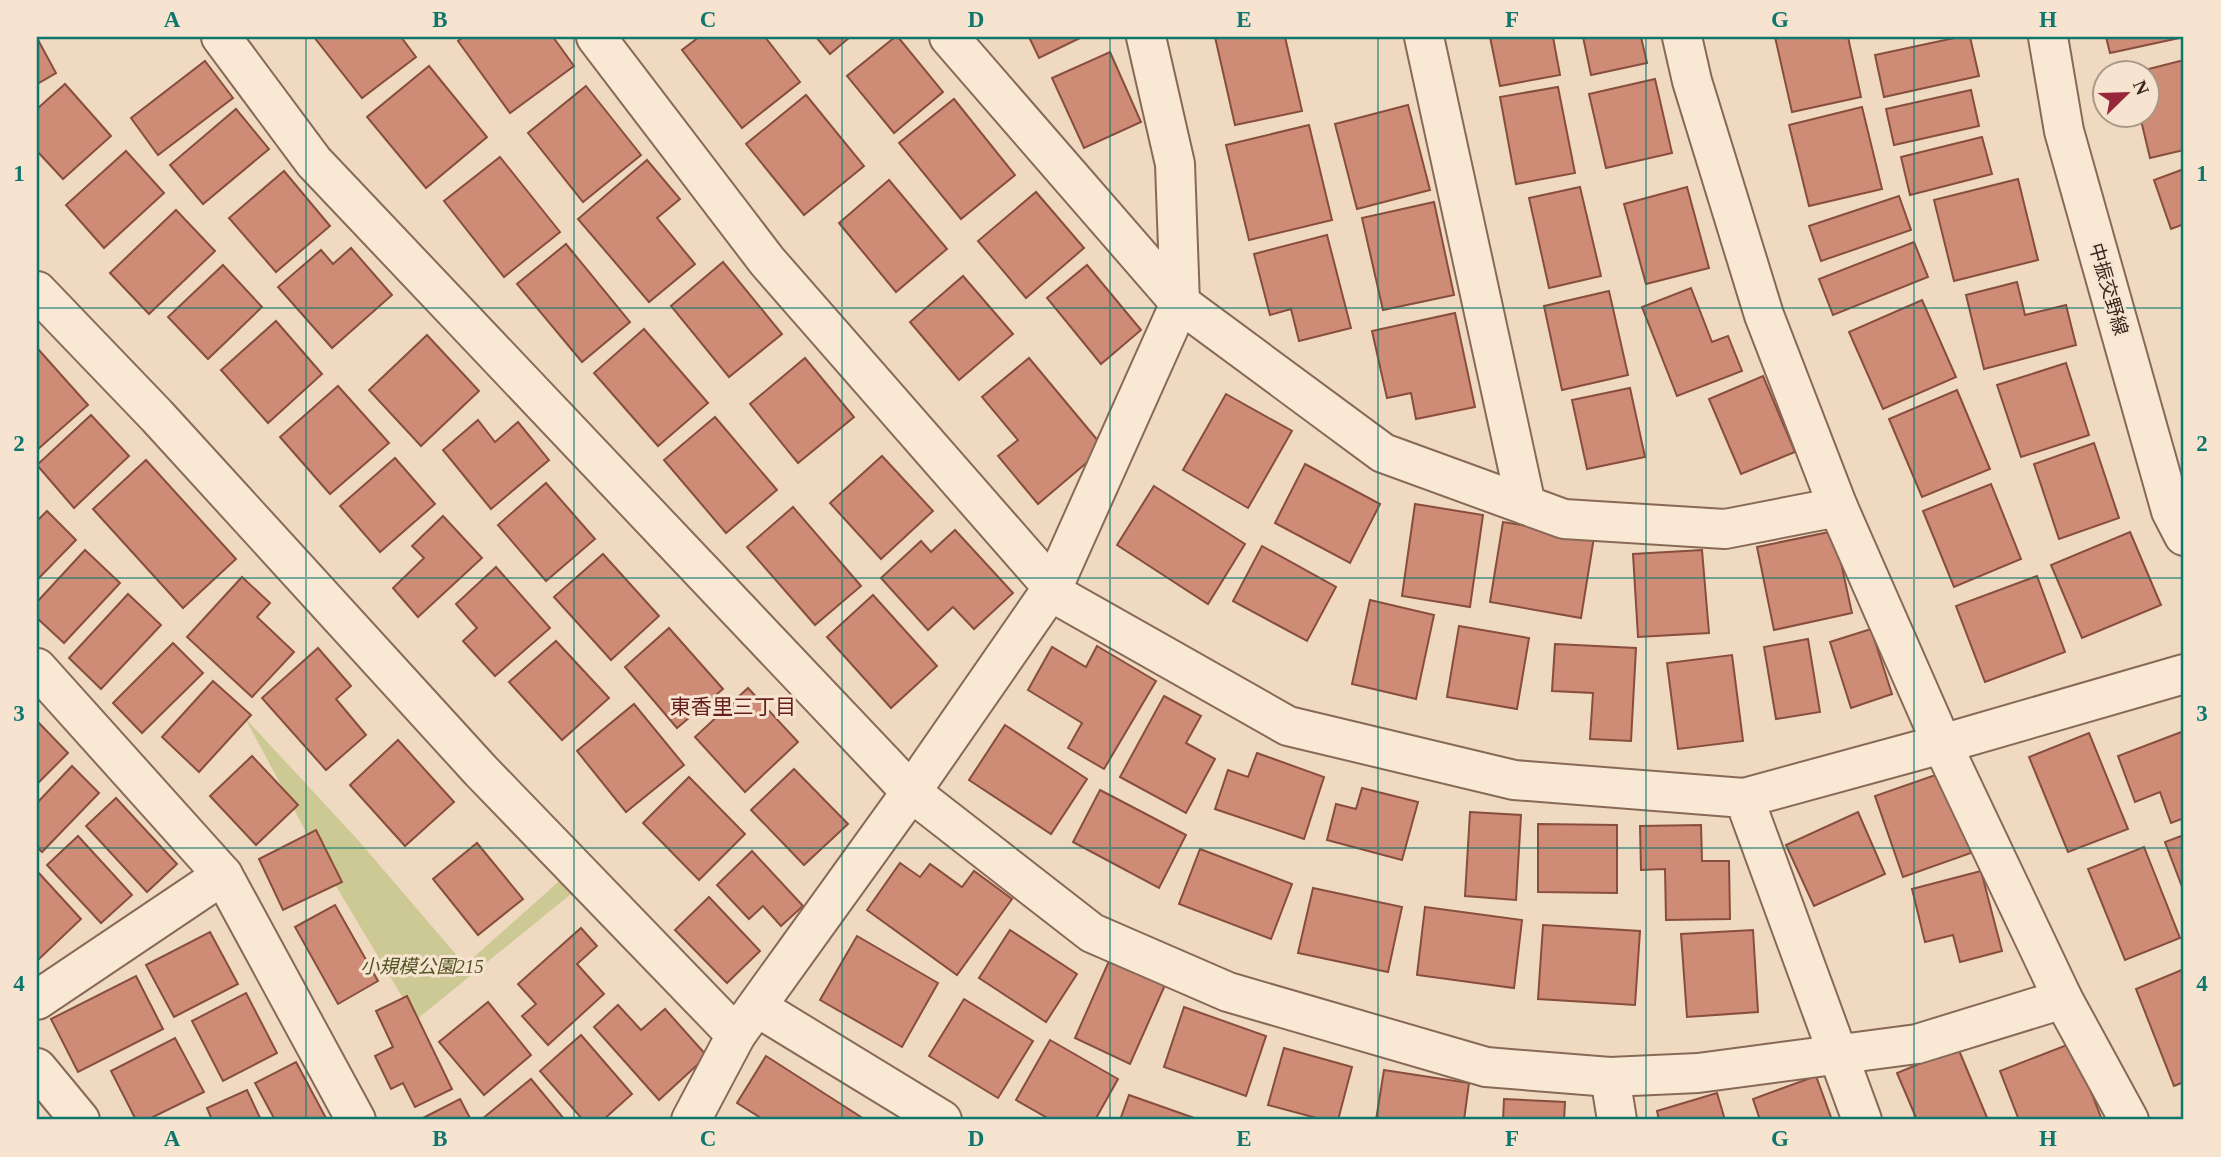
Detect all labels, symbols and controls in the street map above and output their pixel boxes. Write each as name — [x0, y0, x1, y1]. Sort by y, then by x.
text: A — [164, 7, 181, 32]
text: B — [432, 7, 448, 32]
text: C — [700, 7, 716, 32]
text: D — [968, 7, 984, 32]
text: E — [1236, 7, 1252, 32]
text: F — [1505, 7, 1519, 32]
text: G — [1771, 7, 1789, 32]
text: H — [2039, 7, 2057, 32]
north arrow — [2092, 60, 2162, 130]
text: N — [2129, 77, 2154, 98]
text: 1 — [13, 161, 25, 186]
text: 1 — [2196, 161, 2208, 186]
street label: 中振交野線 — [2085, 241, 2132, 338]
text: 2 — [13, 431, 25, 456]
text: 2 — [2196, 431, 2208, 456]
district label: 東香里三丁目 — [670, 695, 796, 719]
text: 3 — [13, 701, 25, 726]
text: 3 — [2196, 701, 2208, 726]
park label: 小規模公園215 — [360, 956, 484, 977]
text: 4 — [13, 971, 25, 996]
text: 4 — [2196, 971, 2208, 996]
text: A — [164, 1126, 181, 1151]
text: B — [432, 1126, 448, 1151]
text: C — [700, 1126, 716, 1151]
text: D — [968, 1126, 984, 1151]
text: E — [1236, 1126, 1252, 1151]
text: F — [1505, 1126, 1519, 1151]
text: G — [1771, 1126, 1789, 1151]
text: H — [2039, 1126, 2057, 1151]

